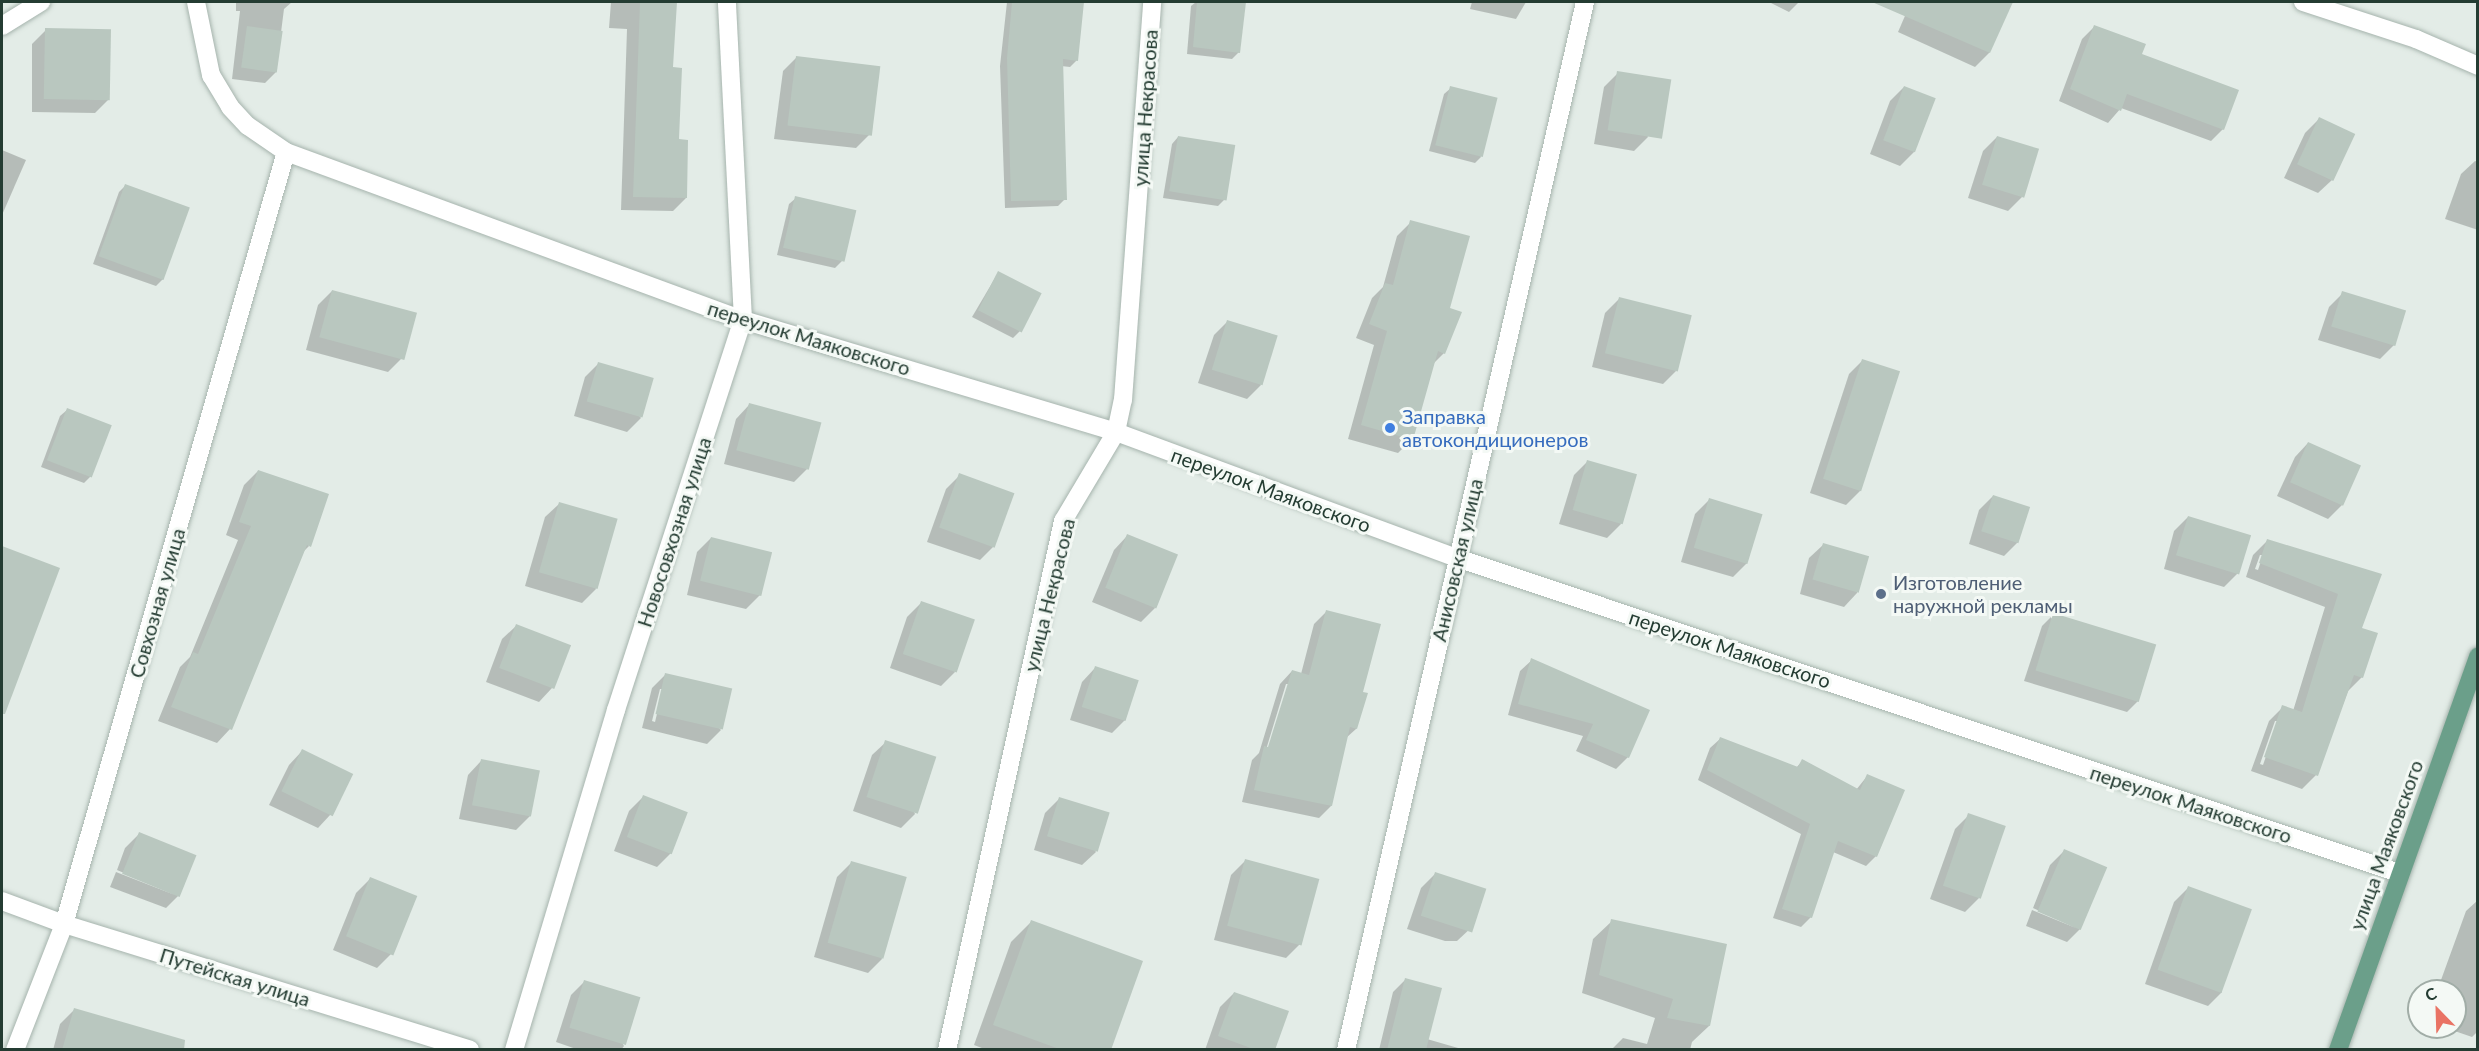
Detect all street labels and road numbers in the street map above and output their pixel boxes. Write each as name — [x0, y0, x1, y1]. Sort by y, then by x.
street label: улица Некрасова — [1128, 29, 1162, 187]
street label: переулок Маяковского — [705, 296, 913, 380]
street label: Новосовхозная улица — [632, 434, 716, 630]
street label: переулок Маяковского — [1168, 443, 1374, 537]
street label: Анисовская улица — [1427, 476, 1487, 644]
street label: улица Некрасова — [1018, 516, 1080, 674]
street label: Совхозная улица — [124, 525, 190, 681]
street label: переулок Маяковского — [1626, 605, 1834, 693]
street label: улица Маяковского — [2344, 757, 2428, 933]
street label: переулок Маяковского — [2087, 760, 2295, 848]
street label: Путейская улица — [157, 943, 313, 1011]

